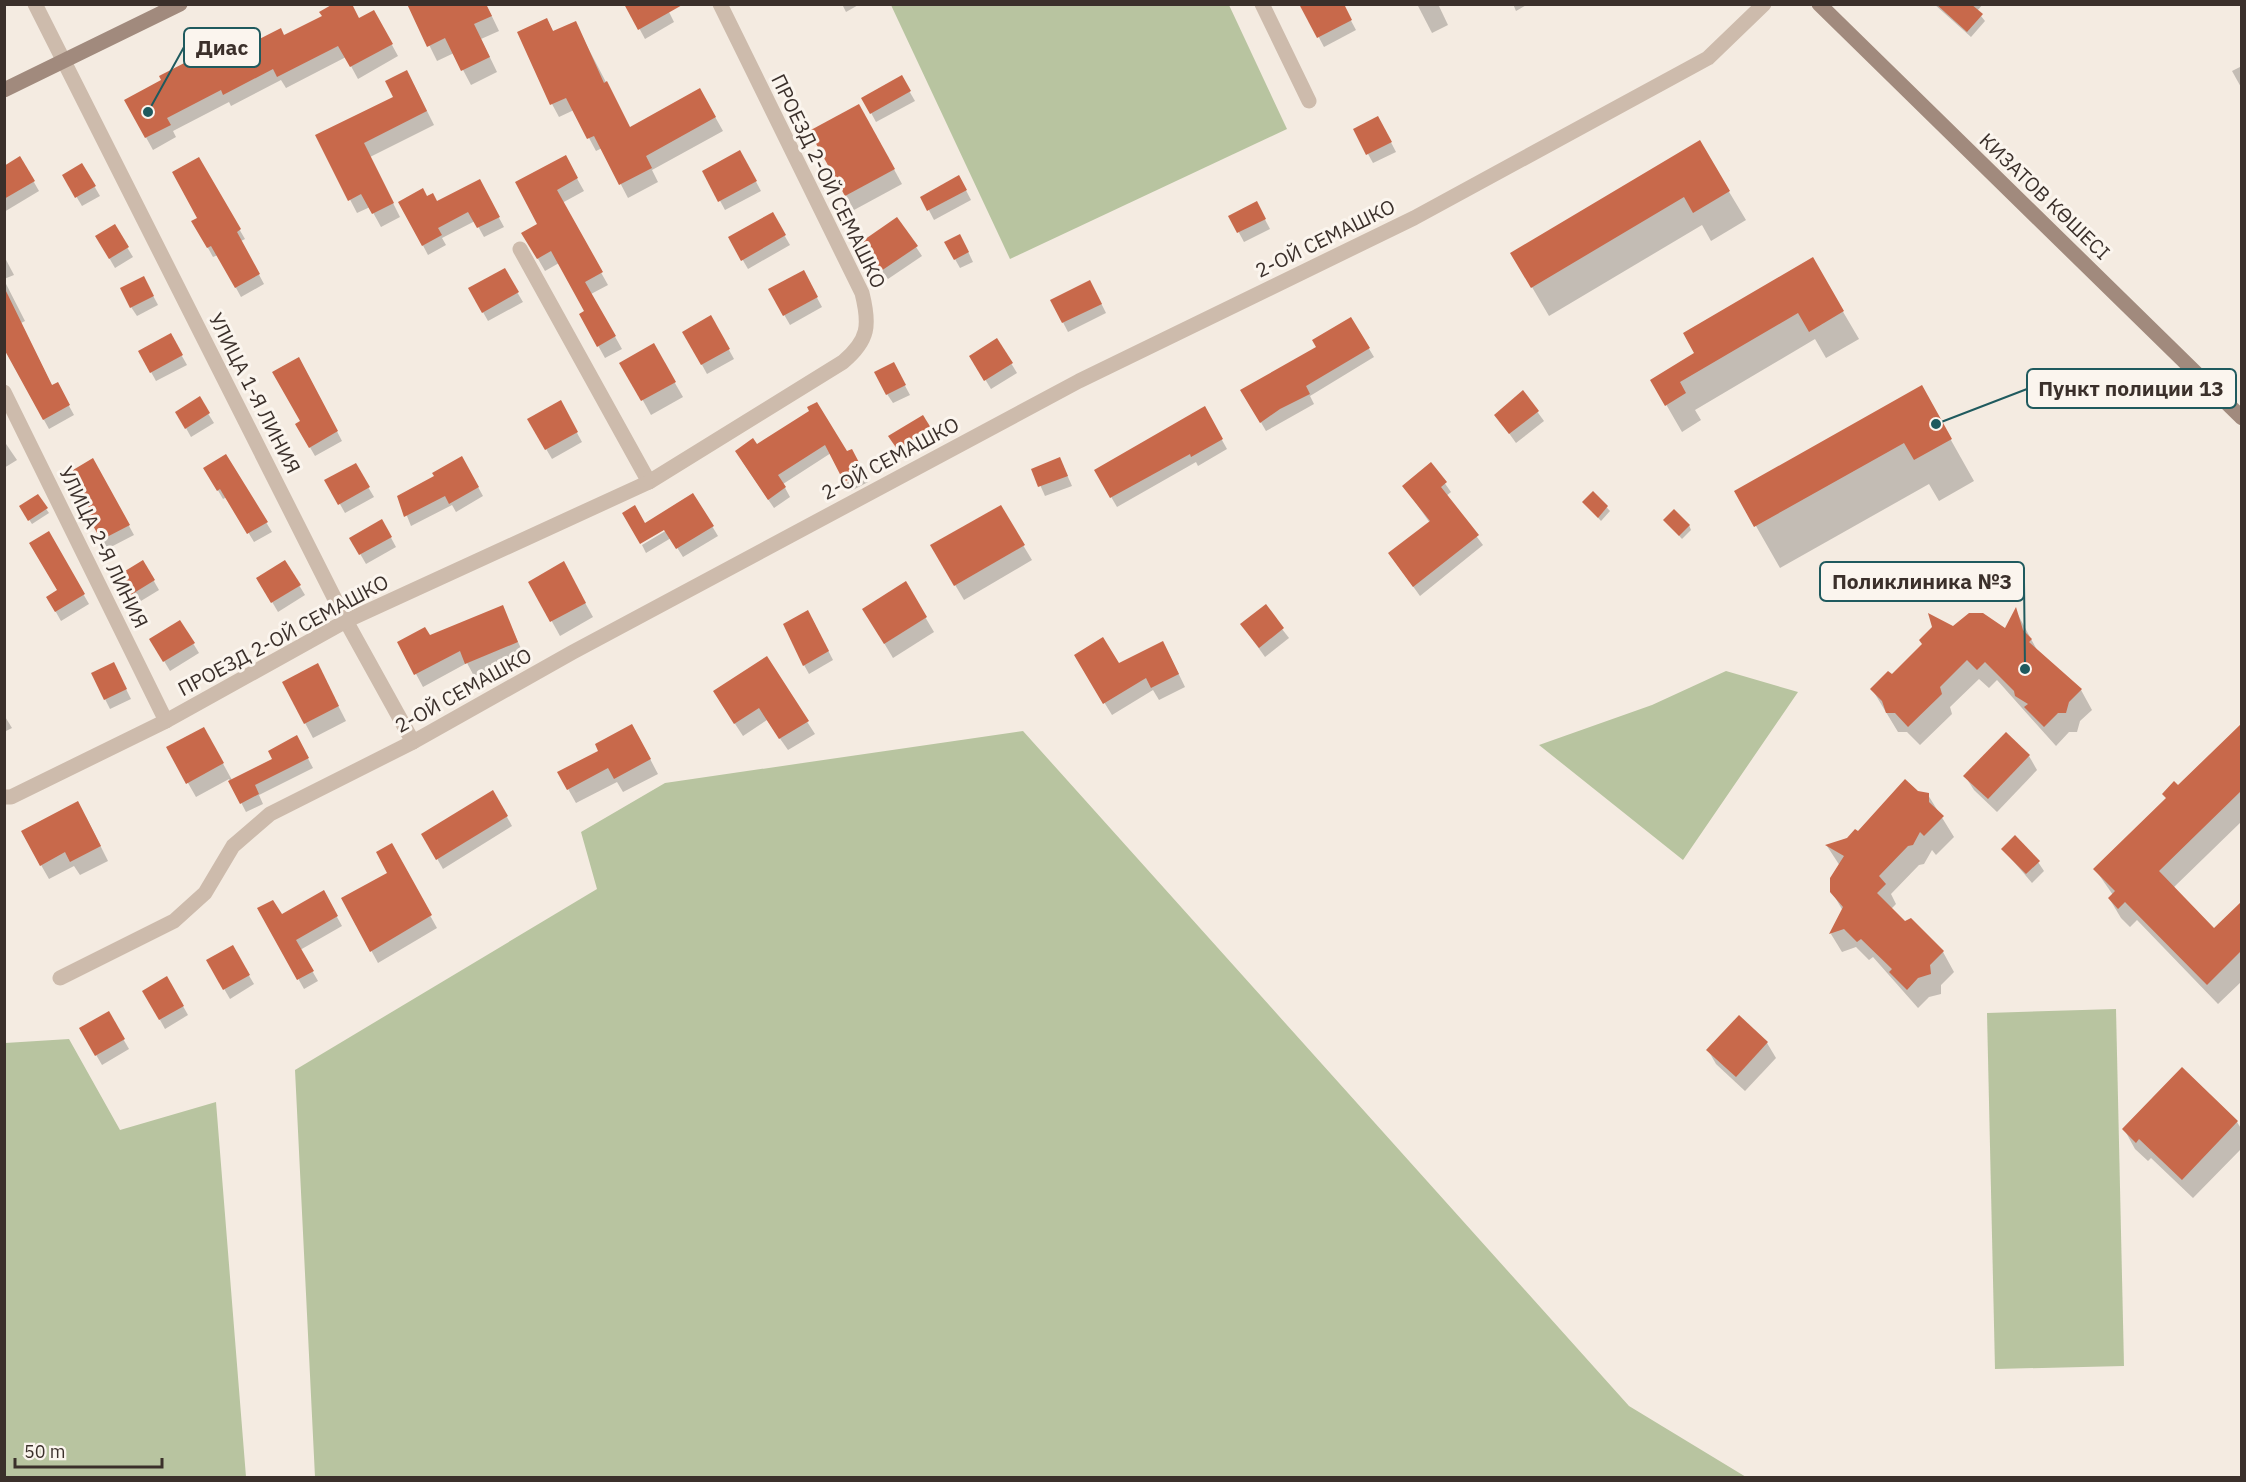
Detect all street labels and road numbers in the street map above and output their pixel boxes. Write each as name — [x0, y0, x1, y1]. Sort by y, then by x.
street label: ПРОЕЗД 2-ОЙ СЕМАШКО — [765, 69, 893, 293]
street label: КИЗАТОВ КӨШЕСІ — [1974, 127, 2116, 265]
street label: 2-ОЙ СЕМАШКО — [1251, 192, 1399, 284]
street label: УЛИЦА 1-Я ЛИНИЯ — [203, 308, 307, 478]
street label: 2-ОЙ СЕМАШКО — [816, 410, 964, 506]
street label: УЛИЦА 2-Я ЛИНИЯ — [53, 462, 155, 632]
street label: ПРОЕЗД 2-ОЙ СЕМАШКО — [173, 568, 393, 702]
street label: 2-ОЙ СЕМАШКО — [390, 641, 536, 739]

